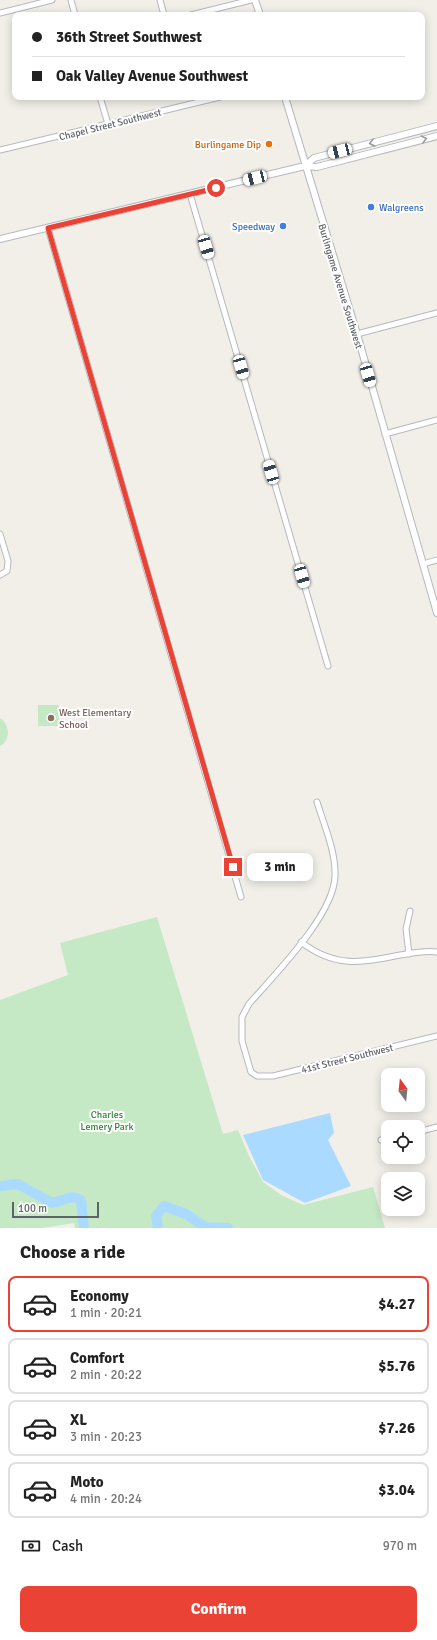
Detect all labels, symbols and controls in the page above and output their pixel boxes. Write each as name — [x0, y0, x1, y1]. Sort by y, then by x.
text: 36th Street Southwest — [56, 28, 202, 46]
text: Oak Valley Avenue Southwest — [56, 67, 248, 85]
street label: Chapel Street Southwest — [58, 106, 163, 144]
one-way arrow — [421, 136, 428, 144]
one-way arrow — [369, 138, 375, 146]
place label: Burlingame Dip — [195, 139, 261, 151]
marker: Burlingame Dip — [264, 139, 274, 149]
car — [327, 142, 353, 160]
car — [242, 169, 268, 187]
route start — [207, 179, 225, 197]
marker: Walgreens — [366, 202, 376, 212]
place label: Walgreens — [379, 202, 424, 214]
place label: Speedway — [232, 221, 275, 233]
marker: Speedway — [278, 221, 288, 231]
street label: Burlingame Avenue Southwest — [315, 222, 365, 351]
car — [197, 234, 215, 260]
car — [232, 354, 250, 380]
car — [359, 362, 377, 388]
car — [262, 459, 280, 485]
car — [293, 563, 311, 589]
place label: West Elementary School — [59, 707, 132, 731]
marker: West Elementary School — [46, 713, 56, 723]
callout: 3 min — [247, 853, 313, 881]
route end — [224, 858, 242, 876]
text: 3 min — [264, 859, 296, 875]
street label: 41st Street Southwest — [300, 1042, 395, 1076]
north arrow — [381, 1068, 425, 1112]
map controls — [381, 1068, 425, 1216]
park label: Charles Lemery Park — [81, 1109, 133, 1133]
button: locate — [381, 1120, 425, 1164]
button: layers — [381, 1172, 425, 1216]
scale bar — [12, 1200, 99, 1219]
text: 100 m — [18, 1202, 47, 1215]
text: Choose a ride — [20, 1241, 125, 1263]
icon: car — [22, 1286, 58, 1322]
text: Economy — [70, 1287, 129, 1305]
text: $4.27 — [378, 1295, 415, 1313]
text: 1 min · 20:21 — [70, 1305, 142, 1321]
icon: car — [22, 1348, 58, 1384]
text: Comfort — [70, 1349, 124, 1367]
text: $5.76 — [378, 1357, 415, 1375]
text: 2 min · 20:22 — [70, 1367, 142, 1383]
icon: car — [22, 1410, 58, 1446]
text: XL — [70, 1411, 87, 1429]
text: $7.26 — [378, 1419, 415, 1437]
text: 3 min · 20:23 — [70, 1429, 142, 1445]
icon: car — [22, 1472, 58, 1508]
text: Moto — [70, 1473, 104, 1491]
text: $3.04 — [378, 1481, 415, 1499]
text: 4 min · 20:24 — [70, 1491, 142, 1507]
icon: cash — [20, 1535, 42, 1557]
text: Cash — [52, 1537, 83, 1555]
text: 970 m — [383, 1538, 417, 1554]
button: Confirm — [20, 1586, 417, 1632]

